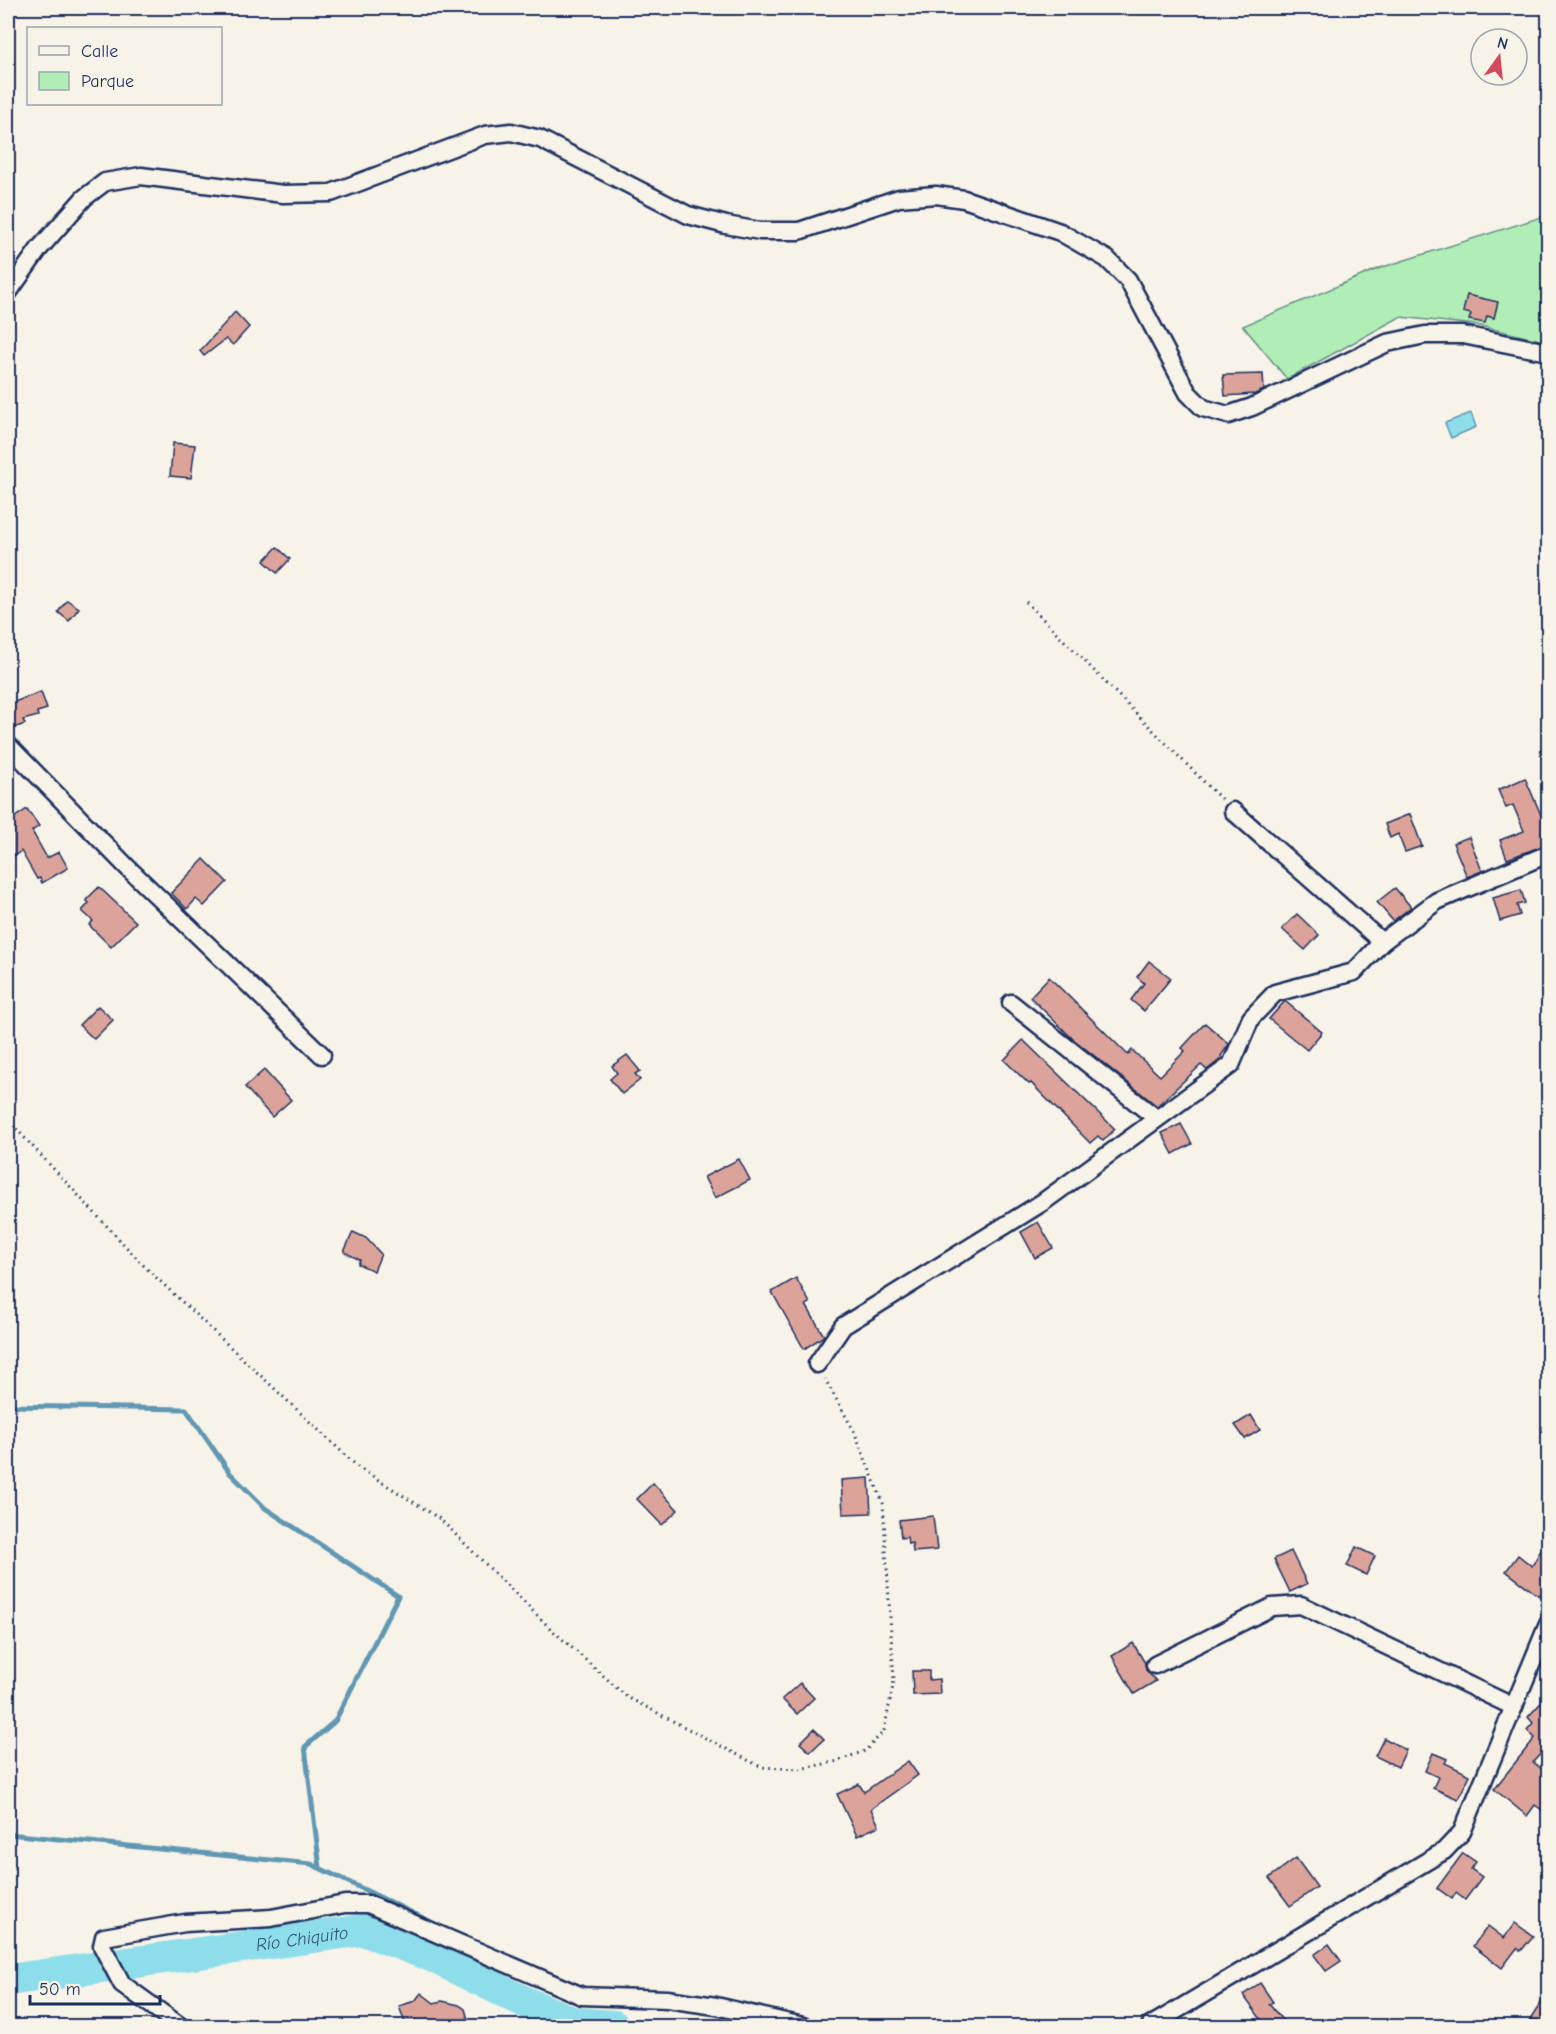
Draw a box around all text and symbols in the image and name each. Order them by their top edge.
legend [27,27,222,105]
north arrow [1469,27,1529,87]
text: N [1495,33,1510,54]
text: Calle [81,41,118,62]
text: Parque [81,71,134,92]
water label: Río Chiquito [255,1922,350,1956]
scale bar [30,1968,160,2006]
text: 50 m [39,1979,81,2000]

